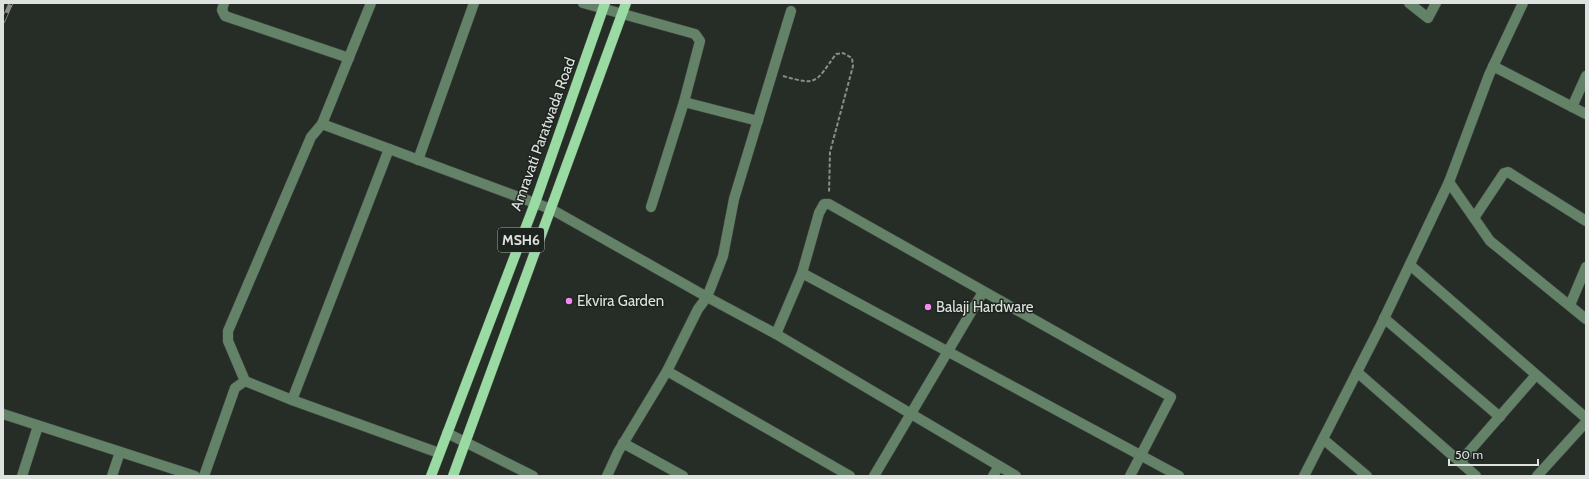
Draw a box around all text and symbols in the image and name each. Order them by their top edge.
street label: Amravati Paratwada Road [507,55,579,213]
road number: MSH6 [498,228,544,252]
place label: Ekvira Garden [577,292,664,310]
marker: Ekvira Garden [564,296,574,306]
place label: Balaji Hardware [936,298,1034,316]
marker: Balaji Hardware [923,302,933,312]
scale bar [1449,441,1538,467]
text: 50 m [1455,447,1483,462]

